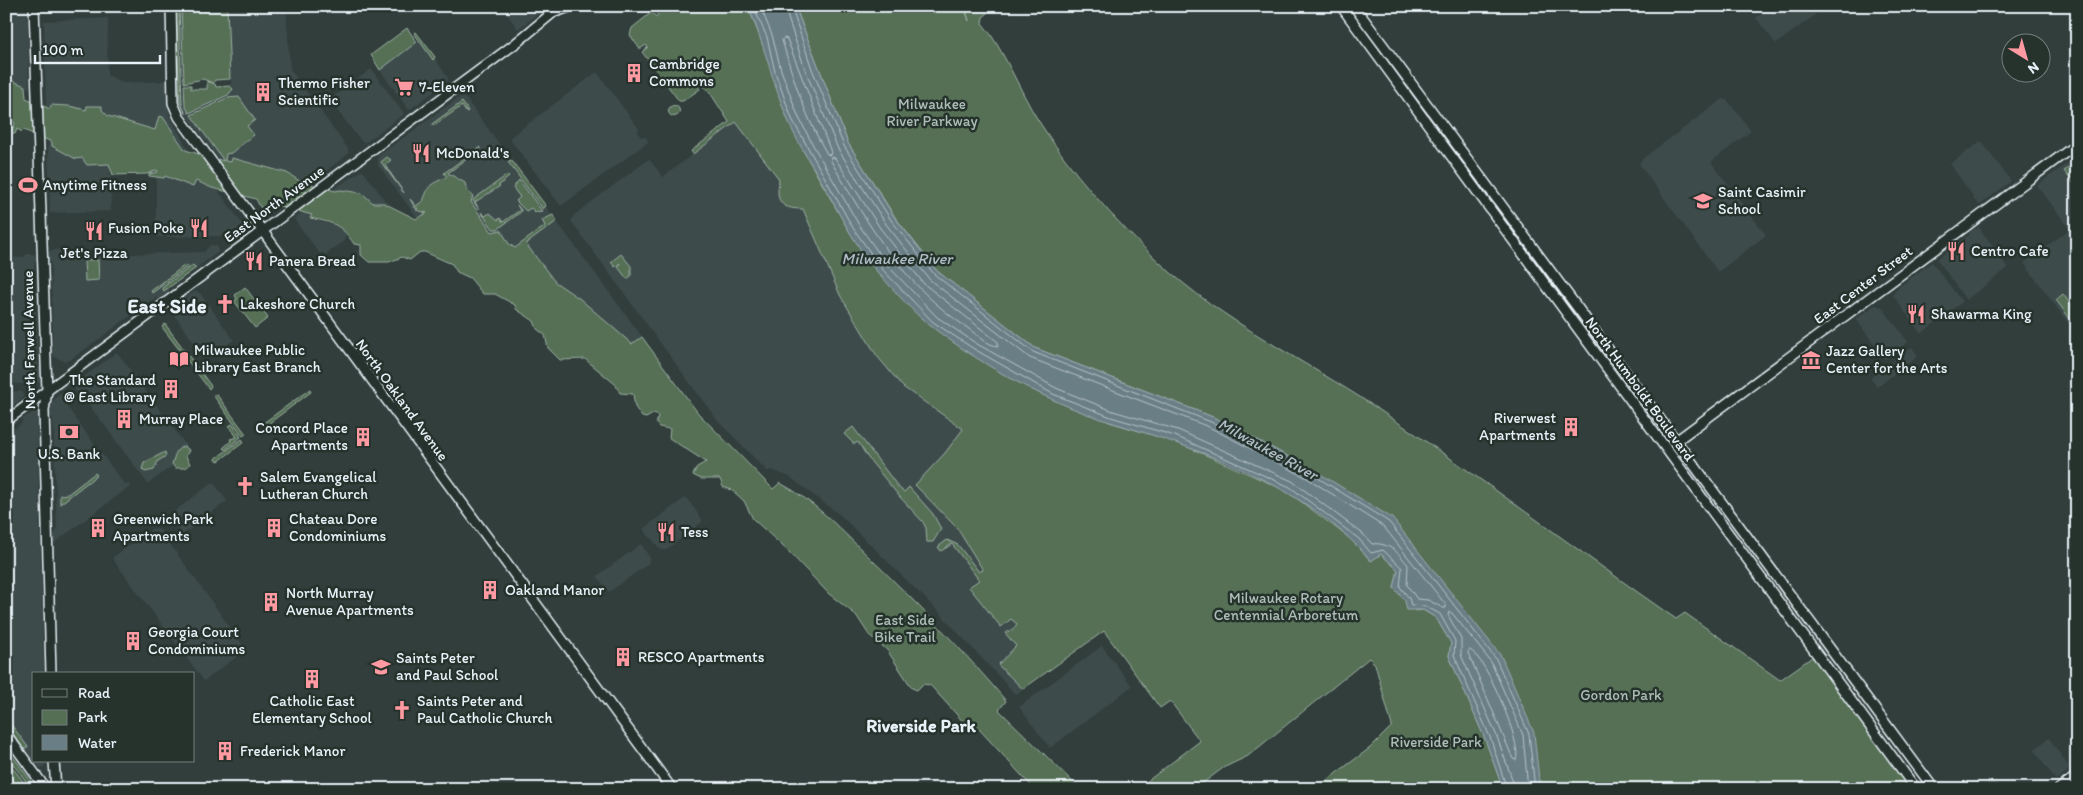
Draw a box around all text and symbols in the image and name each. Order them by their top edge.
scale bar [35,32,160,64]
north arrow [2000,32,2050,82]
text: 100 m [42,41,84,59]
place label: Cambridge Commons [649,55,720,90]
text: N [2025,58,2042,78]
building icon: Cambridge Commons [623,62,645,84]
place label: Thermo Fisher Scientific [278,74,370,109]
supermarket icon: 7-Eleven [393,76,415,98]
place label: 7-Eleven [419,78,475,96]
building icon: Thermo Fisher Scientific [252,81,274,103]
park label: Milwaukee River Parkway [886,95,978,130]
restaurant icon: McDonald's [410,142,432,164]
place label: McDonald's [436,144,510,162]
street label: East North Avenue [220,162,328,246]
sports icon: Anytime Fitness [17,174,39,196]
place label: Anytime Fitness [43,176,147,194]
place label: Saint Casimir School [1718,183,1806,218]
school or university icon: Saint Casimir School [1692,190,1714,212]
restaurant icon: Fusion Poke [188,217,210,239]
place label: Fusion Poke [108,219,184,237]
restaurant icon: Jet's Pizza [83,220,105,242]
restaurant icon: Centro Cafe [1945,240,1967,262]
street label: East Center Street [1810,242,1916,328]
place label: Centro Cafe [1971,242,2049,260]
place label: Jet's Pizza [60,244,128,262]
water label: Milwaukee River [842,249,954,268]
restaurant icon: Panera Bread [243,250,265,272]
place label: Panera Bread [269,252,356,270]
street label: North Farwell Avenue [19,270,39,410]
church icon: Lakeshore Church [214,293,236,315]
district label: East Side [127,294,207,318]
place label: Lakeshore Church [240,295,356,313]
restaurant icon: Shawarma King [1905,303,1927,325]
place label: Shawarma King [1931,305,2032,323]
street label: North Humboldt Boulevard [1581,313,1699,465]
street label: North Oakland Avenue [352,335,452,465]
place label: Milwaukee Public Library East Branch [194,341,321,376]
place label: Jazz Gallery Center for the Arts [1826,342,1948,377]
library icon: Milwaukee Public Library East Branch [168,348,190,370]
museum icon: Jazz Gallery Center for the Arts [1800,349,1822,371]
place label: The Standard @ East Library [64,371,156,406]
building icon: The Standard @ East Library [160,378,182,400]
building icon: Murray Place [113,408,135,430]
place label: Riverwest Apartments [1479,409,1556,444]
place label: Murray Place [139,410,223,428]
water label: Milwaukee River [1215,414,1323,485]
building icon: Riverwest Apartments [1560,416,1582,438]
place label: Concord Place Apartments [255,419,348,454]
bank icon: U.S. Bank [58,421,80,443]
building icon: Concord Place Apartments [352,426,374,448]
place label: U.S. Bank [38,445,101,463]
place label: Salem Evangelical Lutheran Church [260,468,377,503]
church icon: Salem Evangelical Lutheran Church [234,475,256,497]
place label: Greenwich Park Apartments [113,510,214,545]
place label: Chateau Dore Condominiums [289,510,386,545]
building icon: Greenwich Park Apartments [87,517,109,539]
building icon: Chateau Dore Condominiums [263,517,285,539]
restaurant icon: Tess [655,521,677,543]
place label: Tess [681,523,709,541]
building icon: Oakland Manor [479,579,501,601]
place label: Oakland Manor [505,581,604,599]
place label: North Murray Avenue Apartments [286,584,414,619]
park label: Milwaukee Rotary Centennial Arboretum [1214,589,1359,624]
building icon: North Murray Avenue Apartments [260,591,282,613]
park label: East Side Bike Trail [874,611,937,646]
place label: Georgia Court Condominiums [148,623,245,658]
building icon: Georgia Court Condominiums [122,630,144,652]
building icon: RESCO Apartments [612,646,634,668]
place label: RESCO Apartments [638,648,765,666]
place label: Saints Peter and Paul School [396,649,499,684]
school or university icon: Saints Peter and Paul School [370,656,392,678]
building icon: Catholic East Elementary School [301,668,323,690]
legend [32,672,195,762]
text: Road [78,684,111,702]
park label: Gordon Park [1580,686,1662,704]
place label: Catholic East Elementary School [252,692,373,727]
place label: Saints Peter and Paul Catholic Church [417,692,552,727]
church icon: Saints Peter and Paul Catholic Church [391,699,413,721]
text: Park [78,708,108,726]
district label: Riverside Park [866,715,976,737]
park label: Riverside Park [1390,733,1482,751]
text: Water [78,734,117,752]
building icon: Frederick Manor [214,740,236,762]
place label: Frederick Manor [240,742,345,760]

